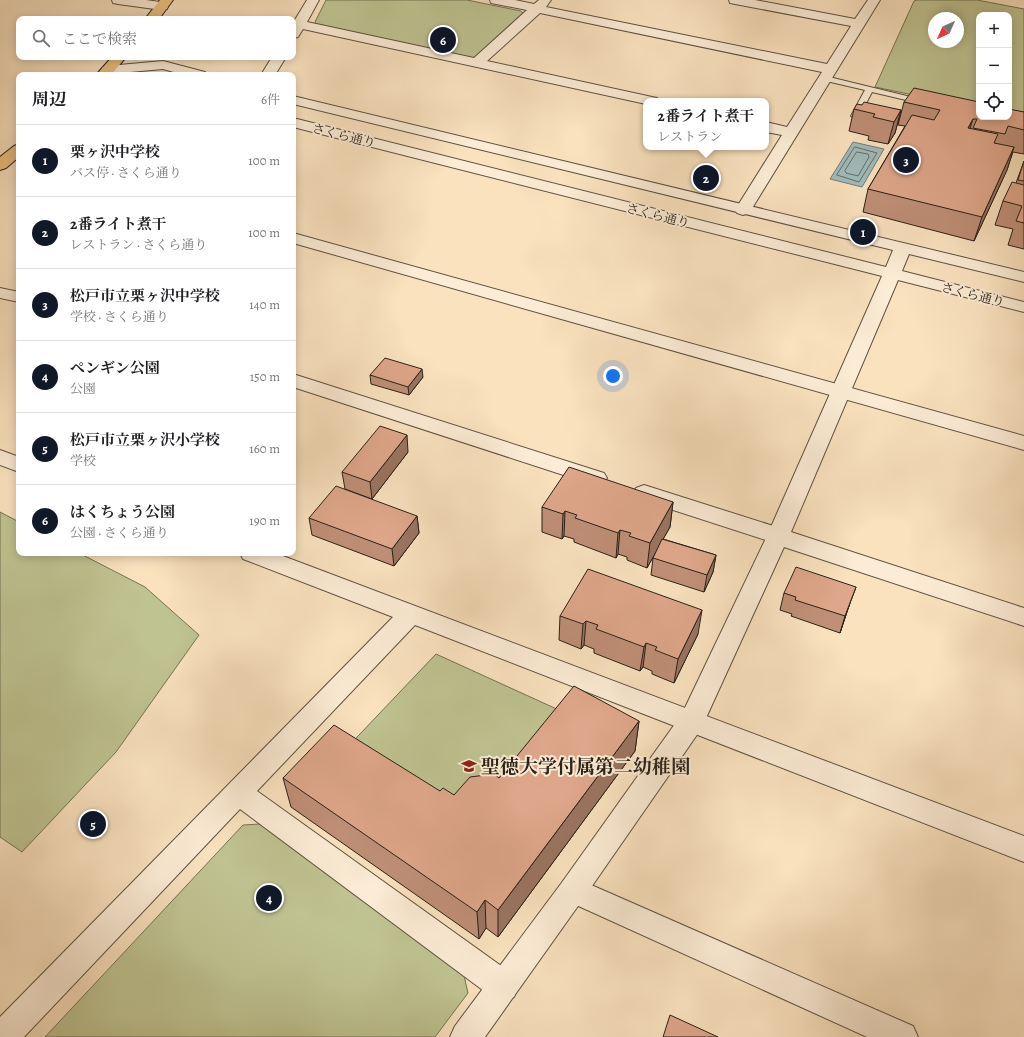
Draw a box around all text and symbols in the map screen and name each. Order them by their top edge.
north arrow [928,12,964,48]
map controls [976,12,1012,120]
button: + [976,12,1012,48]
search box [16,16,296,60]
pin: 6 [430,25,456,55]
icon: search [30,27,52,49]
text: ここで検索 [62,29,137,49]
button: − [976,48,1012,84]
button: locate [976,84,1012,120]
text: 周辺 [32,88,66,111]
text: 6件 [261,91,280,108]
popup [643,98,769,150]
text: 2番ライト煮干 [658,106,754,126]
street label: さくら通り [310,119,377,152]
text: レストラン [658,128,722,145]
text: 栗ヶ沢中学校 [70,142,160,162]
pin: 3 [893,145,919,175]
text: 1 [43,152,47,169]
text: 100 m [248,152,280,169]
pin: 2 [693,163,719,193]
text: バス停 · さくら通り [70,164,182,181]
street label: さくら通り [624,199,691,232]
text: 2番ライト煮干 [70,214,167,234]
pin: 1 [850,217,876,247]
text: 2 [42,224,48,241]
text: 100 m [248,224,280,241]
text: レストラン · さくら通り [70,236,207,253]
street label: さくら通り [939,278,1006,311]
text: 松戸市立栗ヶ沢中学校 [70,286,220,306]
text: 3 [42,296,48,313]
text: 140 m [249,296,280,313]
text: 学校 · さくら通り [70,308,169,325]
text: ペンギン公園 [70,358,160,378]
your location [603,366,623,386]
text: 4 [42,368,48,385]
text: 150 m [250,368,280,385]
text: 公園 [70,380,96,397]
text: 松戸市立栗ヶ沢小学校 [70,430,220,450]
text: 5 [42,440,48,457]
text: 160 m [249,440,280,457]
text: 学校 [70,452,96,469]
text: はくちょう公園 [70,502,175,522]
text: 6 [42,512,48,529]
text: 190 m [249,512,280,529]
text: 公園 · さくら通り [70,524,169,541]
place label: 聖徳大学付属第二幼稚園 [481,754,690,780]
school or university icon: 聖徳大学付属第二幼稚園 [460,757,478,775]
pin: 5 [80,809,106,839]
pin: 4 [256,883,282,913]

